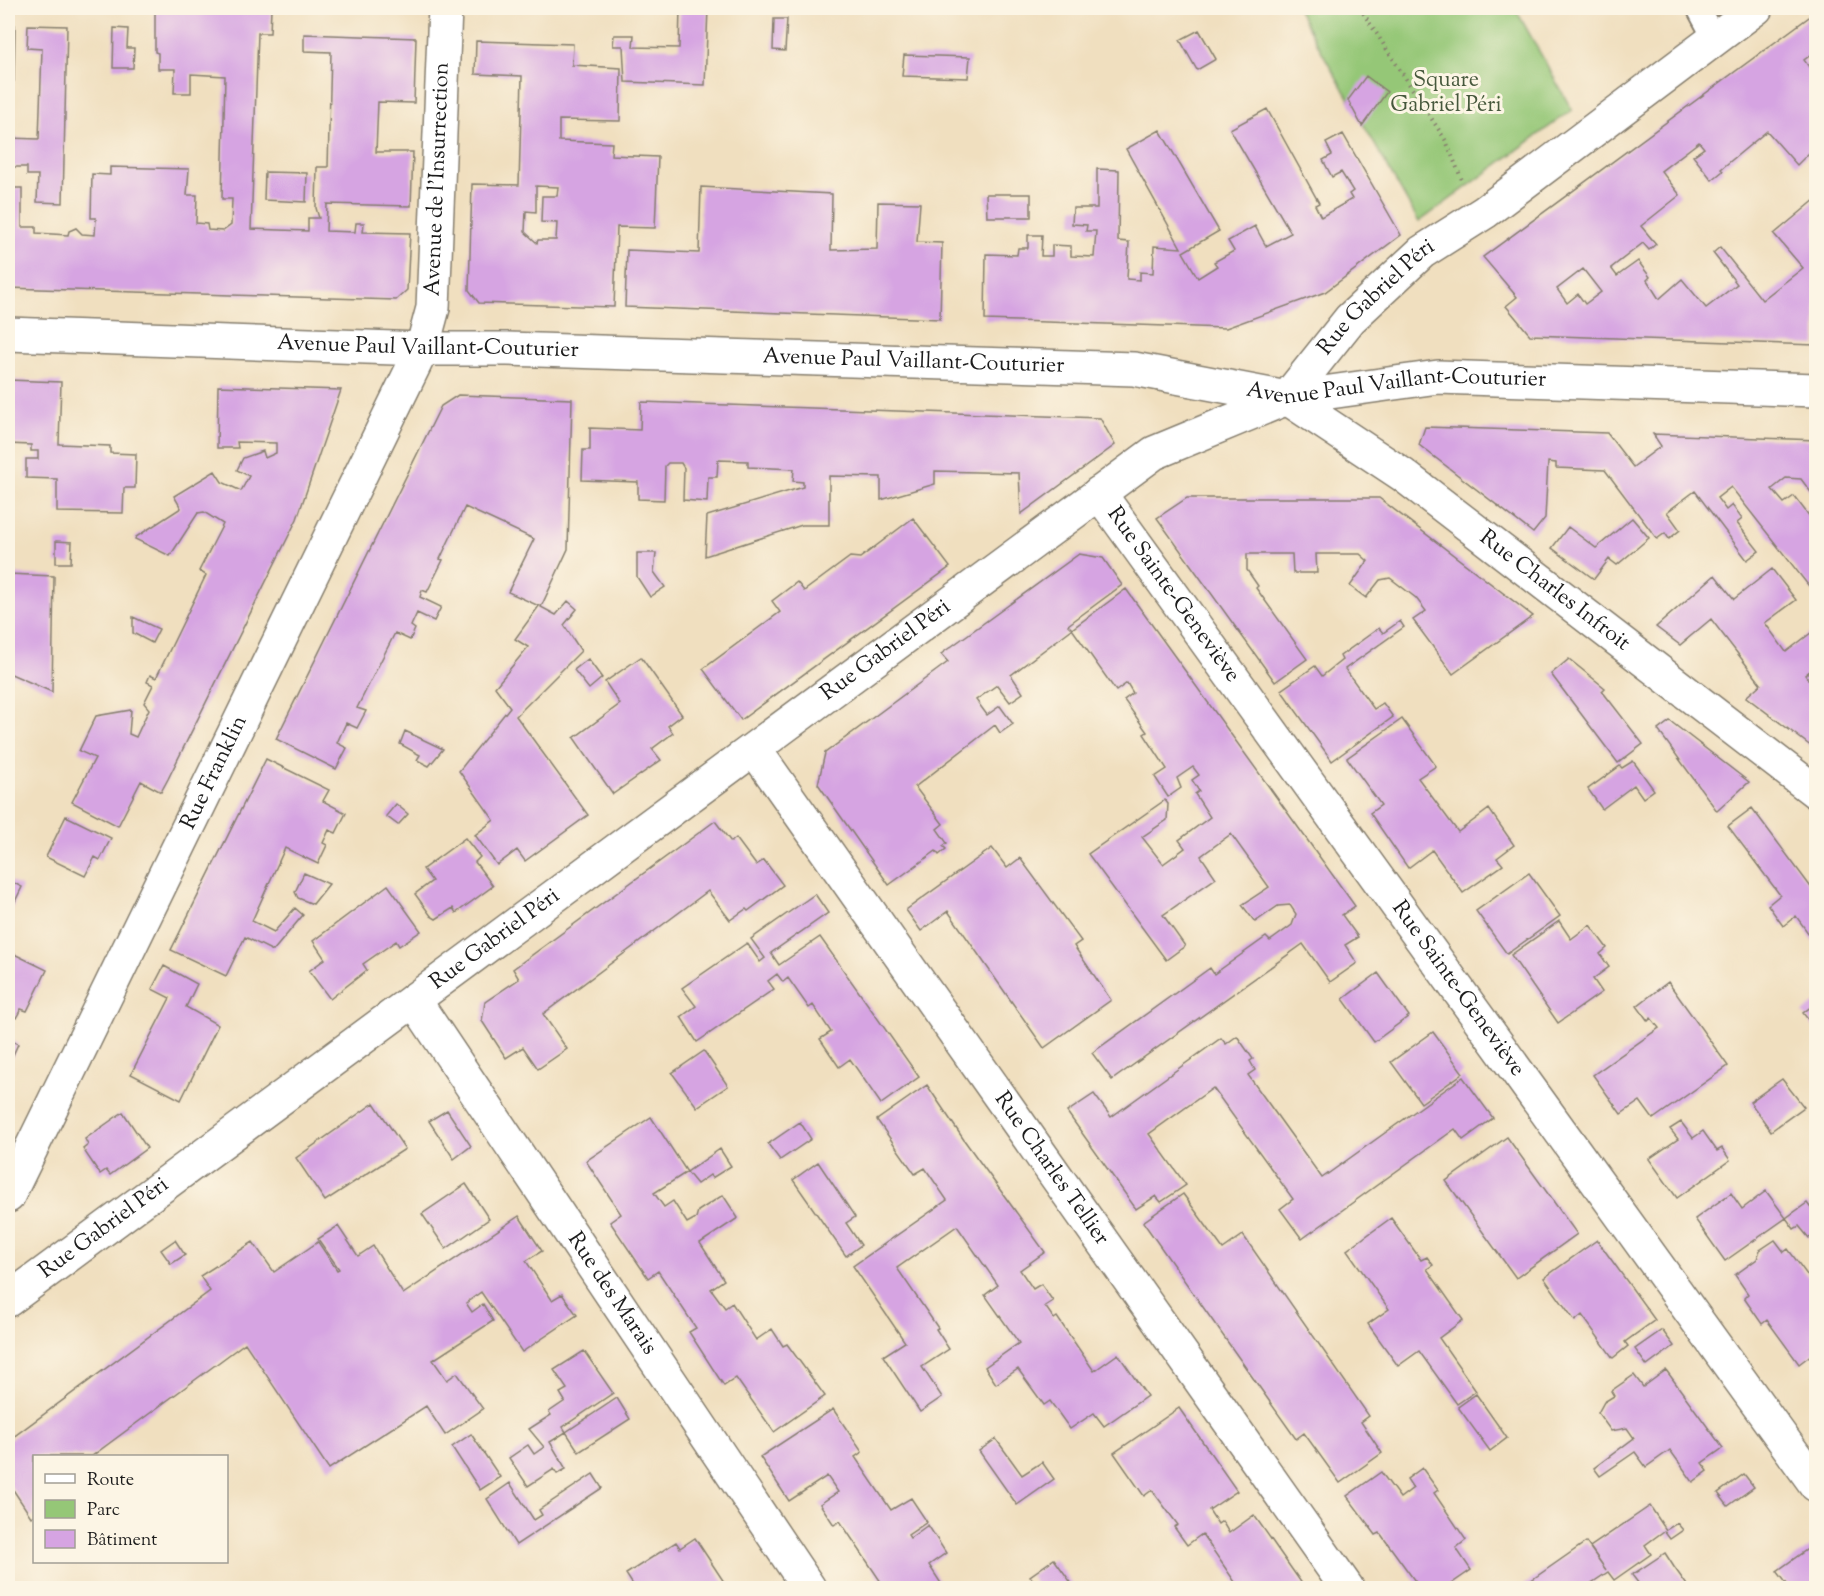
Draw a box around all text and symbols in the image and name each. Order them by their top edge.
street label: Avenue de l'Insurrection [417,62,459,297]
park label: Square Gabriel Péri [1390,65,1502,122]
street label: Rue Gabriel Péri [1311,232,1441,363]
street label: Avenue Paul Vaillant-Couturier [276,328,579,367]
street label: Avenue Paul Vaillant-Couturier [762,341,1065,383]
street label: Avenue Paul Vaillant-Couturier [1243,361,1547,414]
street label: Rue Sainte-Geneviève [1098,501,1247,690]
street label: Rue Charles Infroit [1472,523,1637,660]
street label: Rue Gabriel Péri [815,592,958,710]
street label: Rue Franklin [173,710,256,835]
street label: Rue Gabriel Péri [424,881,567,999]
street label: Rue Sainte-Geneviève [1383,894,1532,1084]
street label: Rue Charles Tellier [986,1086,1116,1252]
street label: Rue Gabriel Péri [33,1170,176,1287]
street label: Rue des Marais [559,1226,664,1362]
legend [33,1455,228,1563]
text: Route [87,1468,134,1494]
text: Parc [87,1498,120,1524]
text: Bâtiment [87,1528,157,1554]

